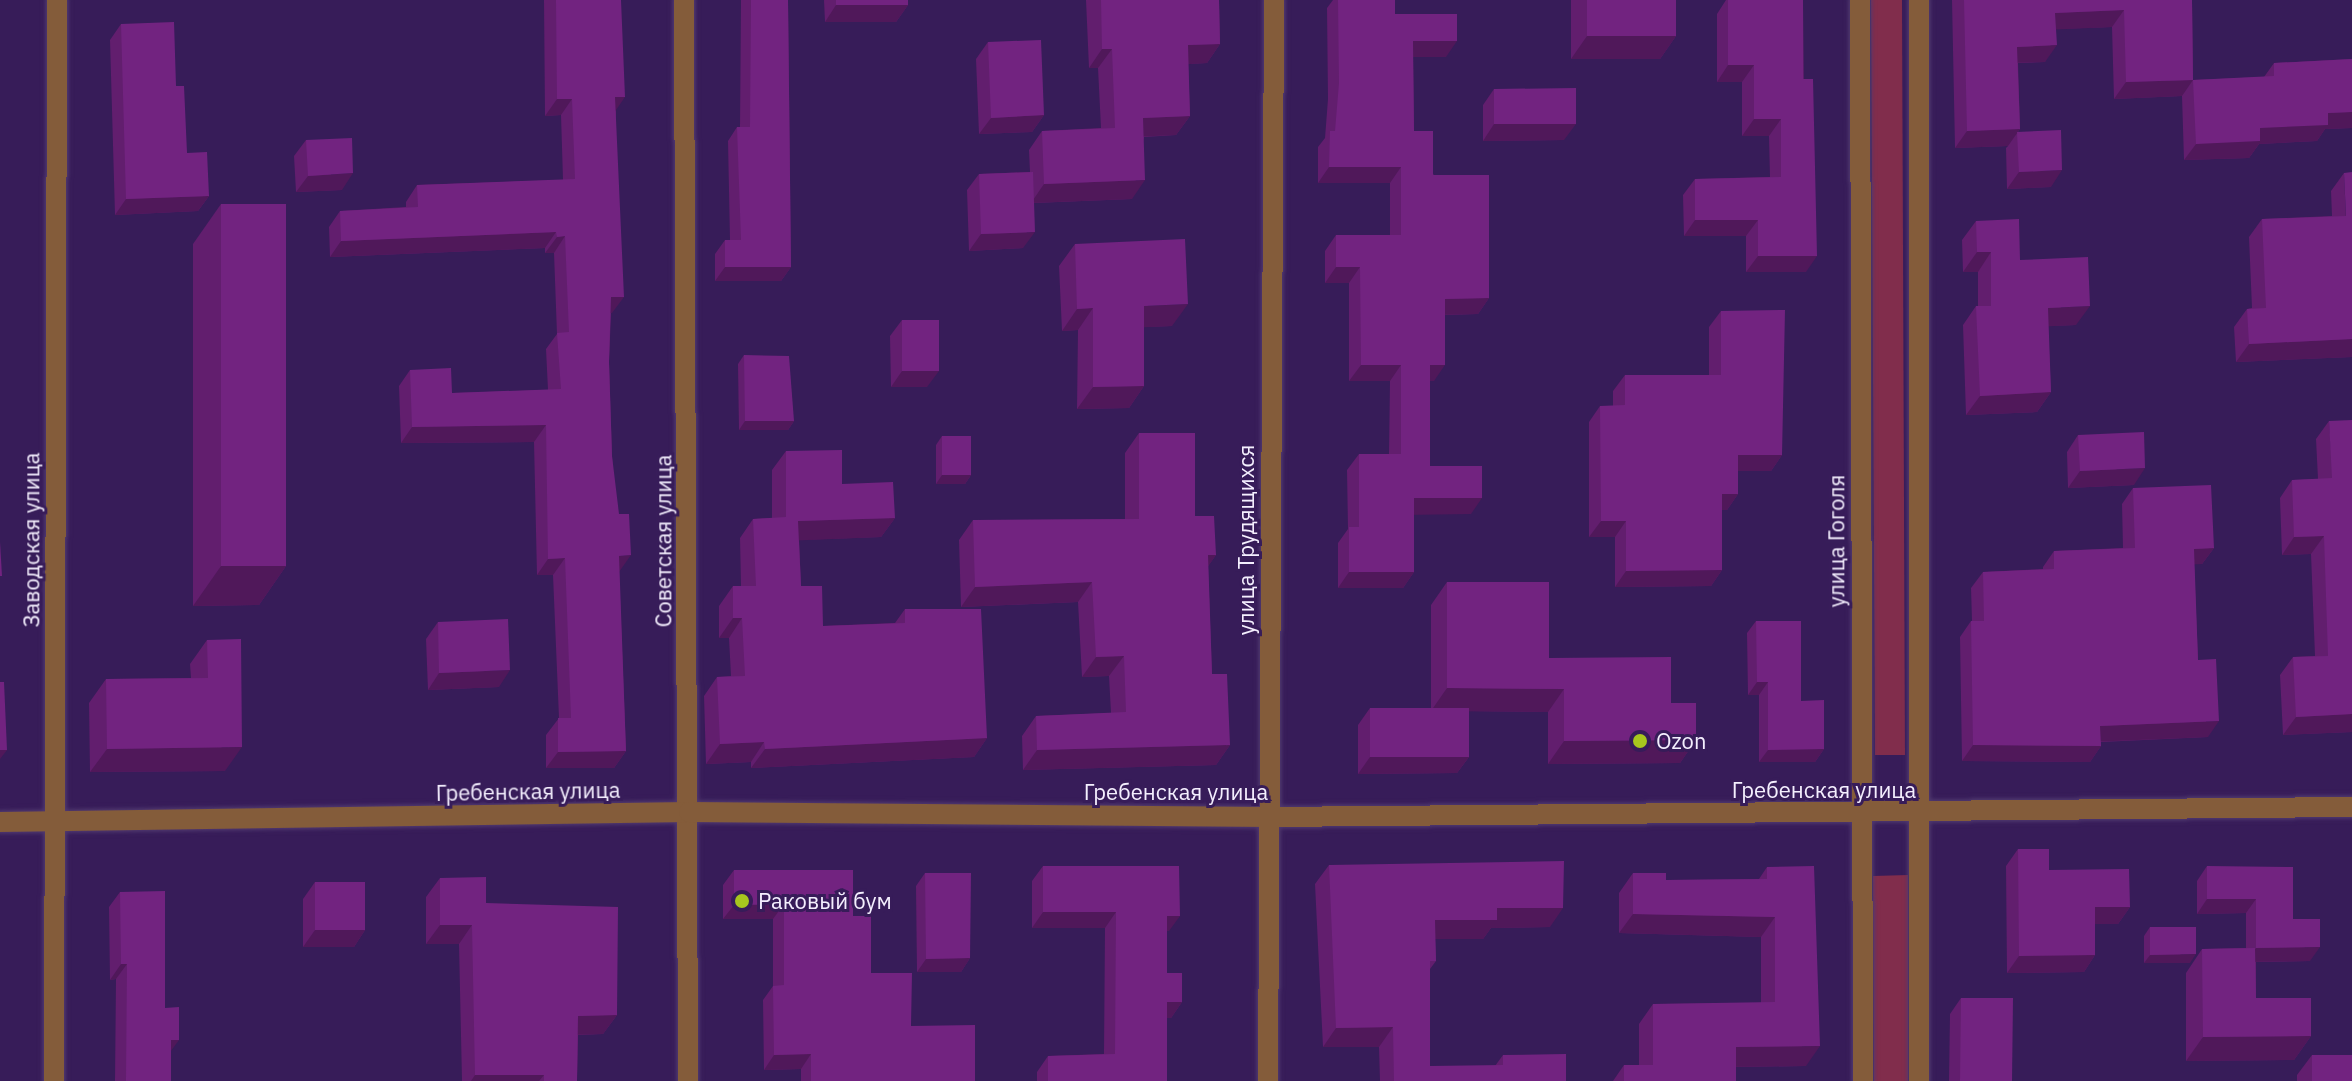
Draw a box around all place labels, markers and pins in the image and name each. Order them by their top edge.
place label: Ozon [1656,728,1706,754]
marker: Ozon [1631,732,1649,750]
place label: Раковый бум [758,888,892,914]
marker: Раковый бум [733,892,751,910]

